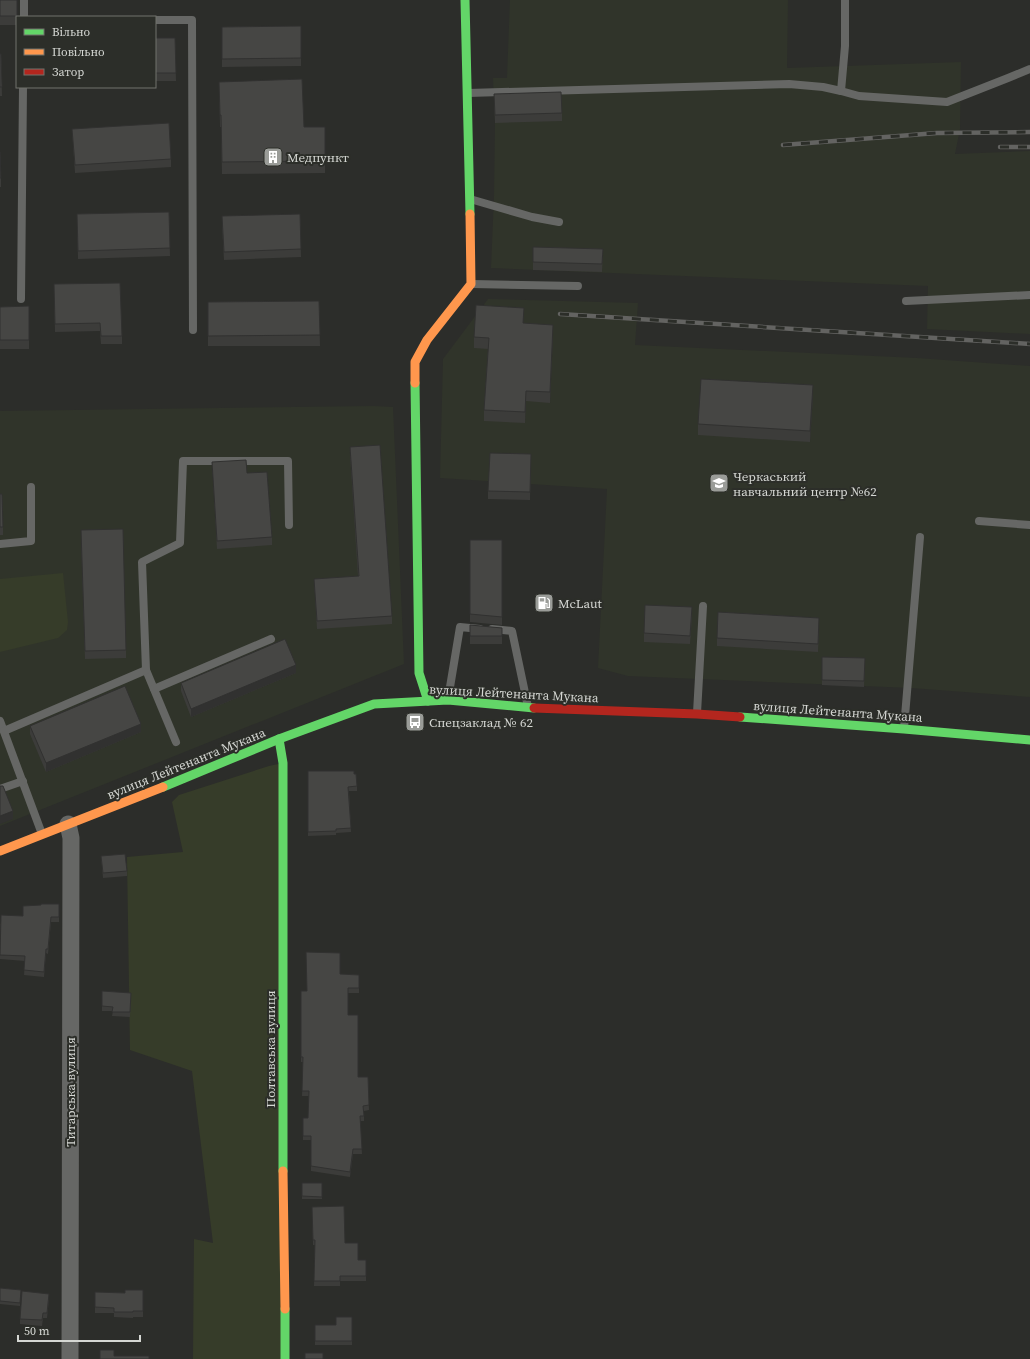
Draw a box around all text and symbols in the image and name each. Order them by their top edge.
legend [16,16,156,88]
text: Вільно [52,24,91,40]
text: Повільно [52,44,105,60]
text: Затор [52,64,84,80]
building icon: Медпункт [262,146,284,168]
place label: Медпункт [287,149,349,166]
place label: Черкаський навчальний центр №62 [733,468,877,500]
school or university icon: Черкаський навчальний центр №62 [708,472,730,494]
fuel station icon: McLaut [533,592,555,614]
place label: McLaut [558,595,603,612]
street label: вулиця Лейтенанта Мукана [429,681,599,706]
street label: вулиця Лейтенанта Мукана [753,697,924,726]
bus stop icon: Спецзаклад № 62 [404,711,426,733]
place label: Спецзаклад № 62 [429,714,533,731]
street label: вулиця Лейтенанта Мукана [104,724,268,803]
street label: Полтавська вулиця [262,990,279,1108]
street label: Титарська вулиця [62,1037,79,1147]
scale bar [18,1317,140,1343]
text: 50 m [24,1323,50,1339]

